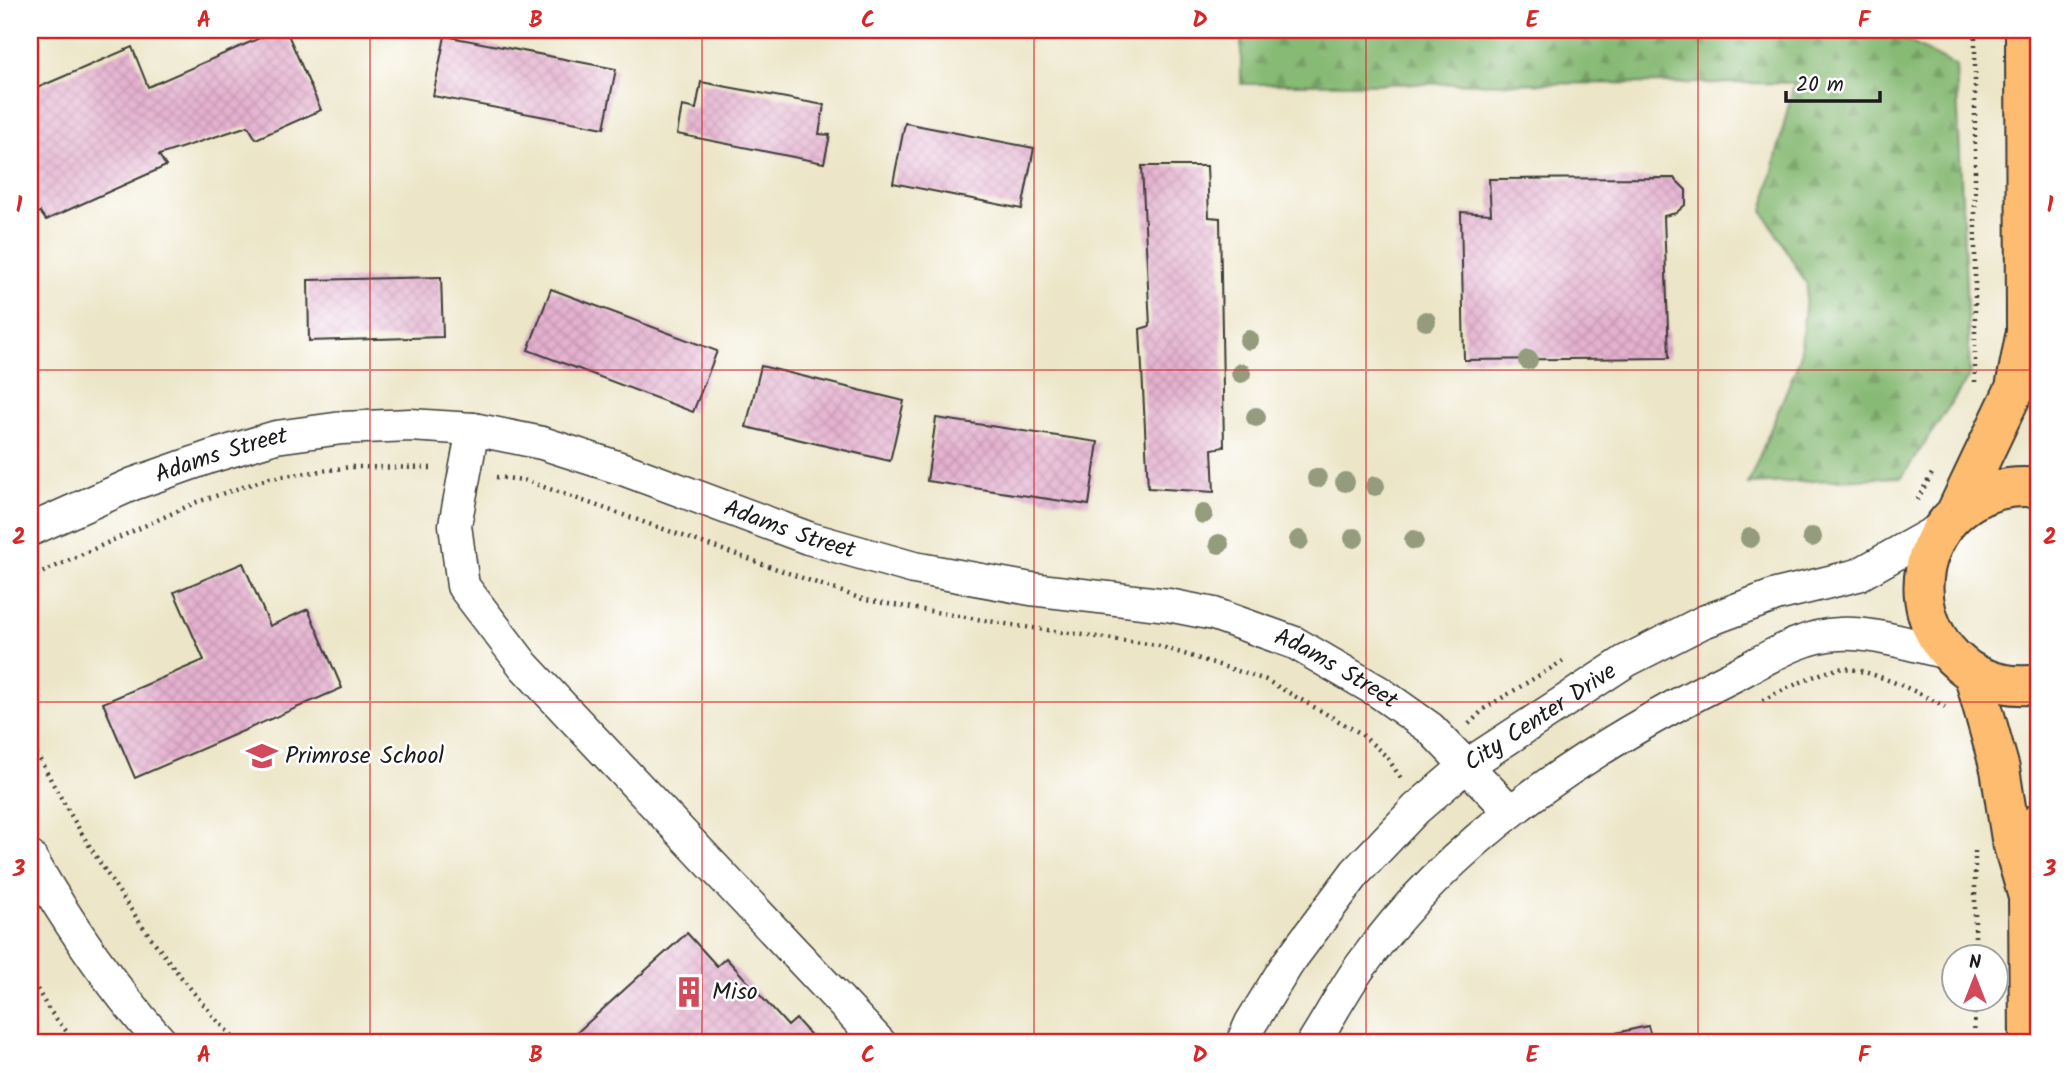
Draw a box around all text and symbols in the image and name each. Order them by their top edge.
text: A [197,3,211,39]
text: B [529,3,543,39]
text: C [861,3,875,39]
text: D [1192,3,1208,39]
text: E [1526,3,1540,39]
text: F [1858,3,1872,39]
scale bar [1786,60,1880,104]
text: 20 m [1796,69,1844,102]
text: 1 [16,188,23,224]
text: 1 [2047,188,2054,224]
street label: Adams Street [150,416,291,494]
street label: Adams Street [718,489,861,570]
text: 2 [12,520,26,556]
text: 2 [2043,520,2057,556]
street label: Adams Street [1269,618,1407,720]
street label: City Center Drive [1456,652,1625,782]
place label: Primrose School [285,737,444,776]
school or university icon: Primrose School [245,739,279,773]
text: 3 [12,852,26,888]
text: 3 [2043,852,2057,888]
north arrow [1940,944,2010,1014]
text: N [1969,948,1981,978]
place label: Miso [712,973,758,1012]
building icon: Miso [672,975,706,1009]
text: A [197,1038,211,1073]
text: B [529,1038,543,1073]
text: C [861,1038,875,1073]
text: D [1192,1038,1208,1073]
text: E [1526,1038,1540,1073]
text: F [1858,1038,1872,1073]

